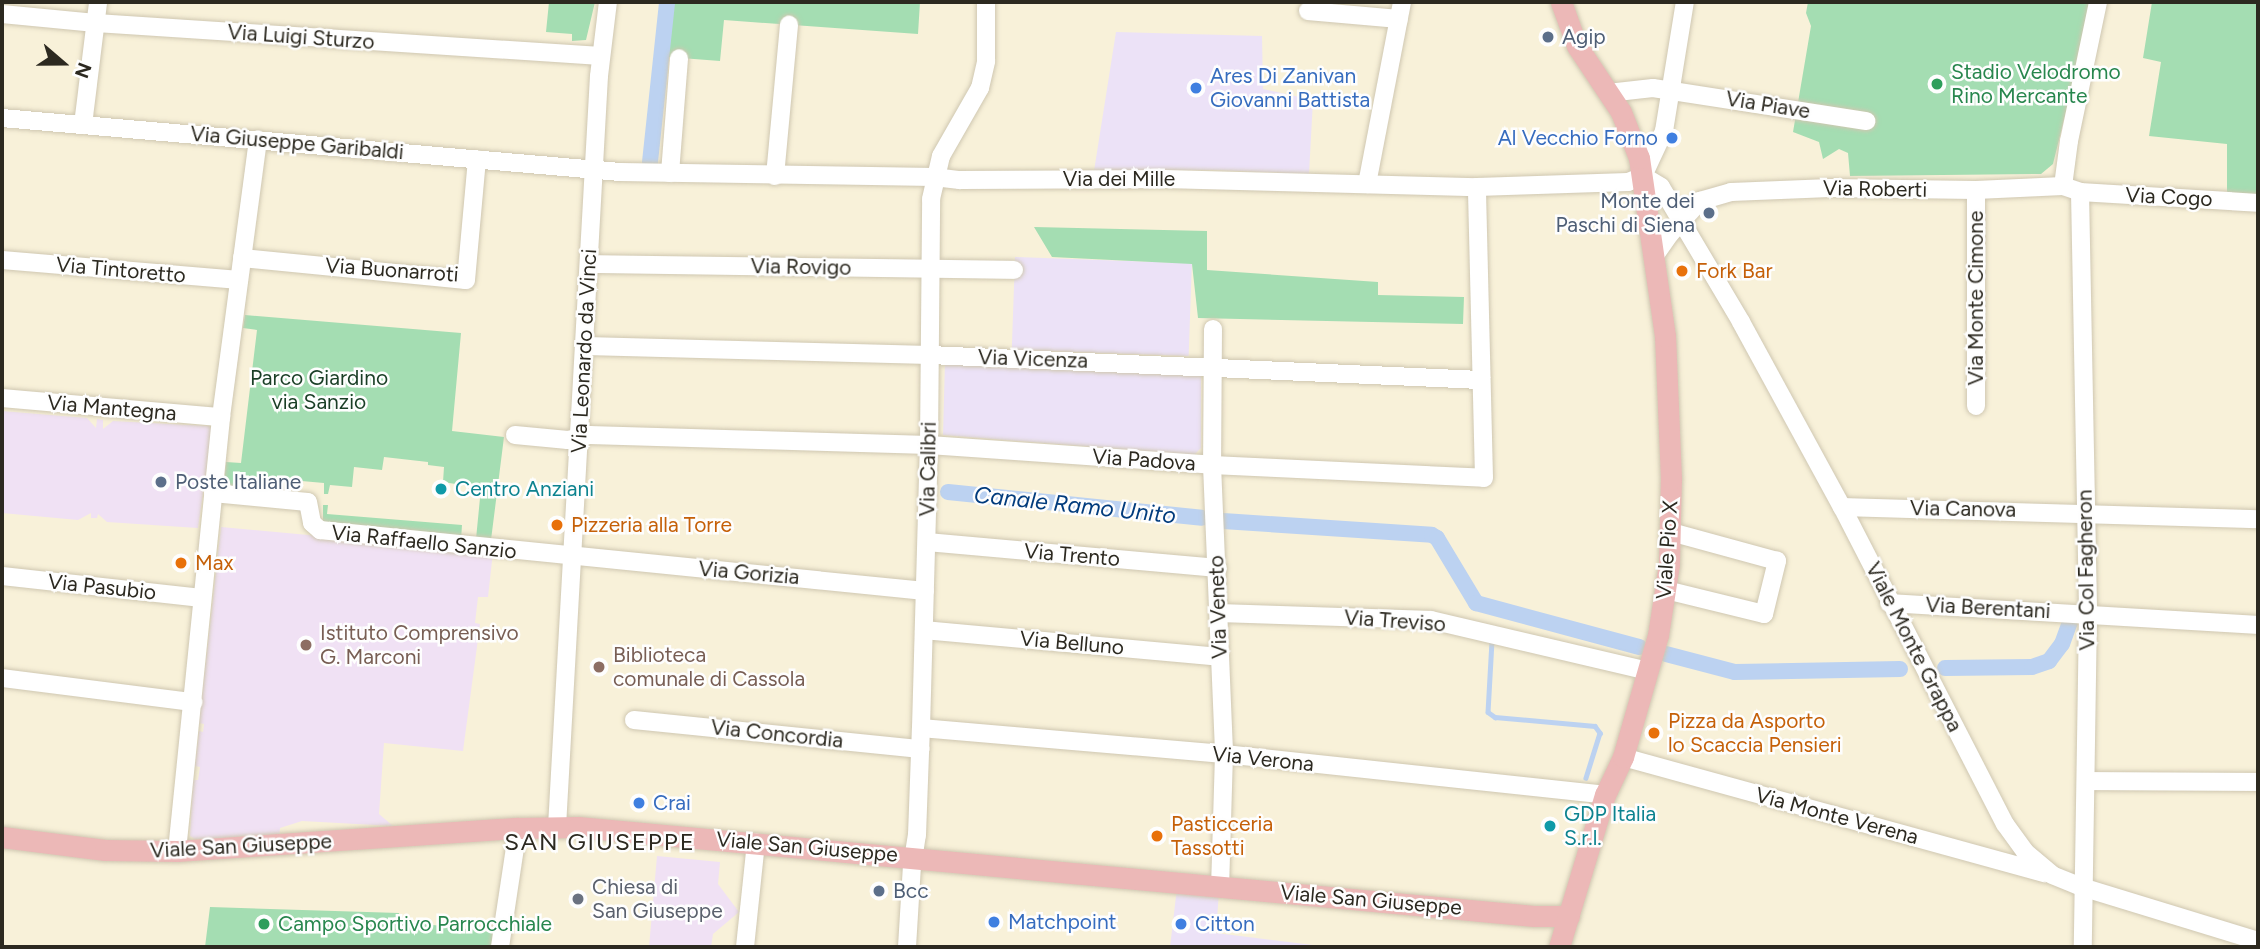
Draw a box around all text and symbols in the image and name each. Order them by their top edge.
street label: Via Luigi Sturzo [227,19,375,55]
place label: Agip [1562,24,1606,50]
north arrow [28,28,98,98]
marker: Agip [1540,29,1556,45]
place label: Stadio Velodromo Rino Mercante [1951,59,2121,109]
text: N [70,60,97,81]
place label: Ares Di Zanivan Giovanni Battista [1210,63,1370,113]
marker: Stadio Velodromo Rino Mercante [1929,76,1945,92]
marker: Ares Di Zanivan Giovanni Battista [1188,80,1204,96]
street label: Via Piave [1724,86,1812,124]
street label: Via Giuseppe Garibaldi [189,121,405,165]
place label: Al Vecchio Forno [1498,125,1658,151]
marker: Al Vecchio Forno [1664,130,1680,146]
street label: Via dei Mille [1063,166,1175,192]
street label: Via Roberti [1823,175,1927,203]
street label: Via Cogo [2125,182,2213,212]
place label: Monte dei Paschi di Siena [1555,188,1695,238]
marker: Monte dei Paschi di Siena [1701,205,1717,221]
street label: Via Monte Cimone [1963,211,1989,385]
street label: Via Leonardo da Vinci [566,248,602,454]
street label: Via Tintoretto [55,252,187,288]
street label: Via Buonarroti [324,253,460,287]
street label: Via Rovigo [750,254,852,280]
place label: Fork Bar [1696,258,1773,284]
marker: Fork Bar [1674,263,1690,279]
street label: Via Vicenza [977,344,1089,374]
park label: Parco Giardino via Sanzio [250,365,388,415]
street label: Via Mantegna [46,390,178,426]
street label: Via Calibri [915,421,941,517]
street label: Via Padova [1091,444,1197,476]
place label: Poste Italiane [175,469,301,495]
marker: Poste Italiane [153,474,169,490]
place label: Centro Anziani [455,476,594,502]
marker: Centro Anziani [433,481,449,497]
water label: Canale Ramo Unito [973,481,1177,529]
street label: Via Col Fagheron [2072,489,2100,651]
street label: Via Canova [1910,495,2016,523]
street label: Viale Pio X [1651,500,1683,600]
place label: Pizzeria alla Torre [571,512,732,538]
marker: Pizzeria alla Torre [549,517,565,533]
street label: Via Raffaello Sanzio [330,520,518,564]
street label: Via Trento [1023,538,1121,572]
place label: Max [195,550,233,576]
marker: Max [173,555,189,571]
street label: Via Veneto [1204,555,1232,659]
street label: Via Gorizia [697,556,801,590]
street label: Viale Monte Grappa [1860,558,1968,736]
street label: Via Pasubio [47,569,157,605]
street label: Via Berentani [1925,592,2051,624]
street label: Via Treviso [1343,605,1447,637]
place label: Istituto Comprensivo G. Marconi [320,620,519,670]
street label: Via Belluno [1019,626,1125,660]
marker: Istituto Comprensivo G. Marconi [298,637,314,653]
place label: Biblioteca comunale di Cassola [613,642,805,692]
marker: Biblioteca comunale di Cassola [591,659,607,675]
place label: Pizza da Asporto lo Scaccia Pensieri [1668,708,1842,758]
street label: Via Concordia [710,715,844,753]
marker: Pizza da Asporto lo Scaccia Pensieri [1646,725,1662,741]
street label: Via Verona [1211,741,1315,777]
street label: Via Monte Verena [1753,782,1921,850]
place label: Crai [653,790,691,816]
marker: Crai [631,795,647,811]
place label: GDP Italia S.r.l. [1564,801,1656,851]
place label: Pasticceria Tassotti [1171,811,1273,861]
marker: GDP Italia S.r.l. [1542,818,1558,834]
street label: Viale San Giuseppe [715,827,899,867]
district label: SAN GIUSEPPE [506,828,694,856]
marker: Pasticceria Tassotti [1149,828,1165,844]
street label: Viale San Giuseppe [149,829,333,863]
place label: Chiesa di San Giuseppe [592,874,723,924]
place label: Bcc [893,878,929,904]
street label: Viale San Giuseppe [1279,880,1463,920]
marker: Bcc [871,883,887,899]
marker: Chiesa di San Giuseppe [570,891,586,907]
place label: Matchpoint [1008,909,1117,935]
place label: Campo Sportivo Parrocchiale [278,911,552,937]
place label: Citton [1195,911,1255,937]
marker: Matchpoint [986,914,1002,930]
marker: Campo Sportivo Parrocchiale [256,916,272,932]
marker: Citton [1173,916,1189,932]

